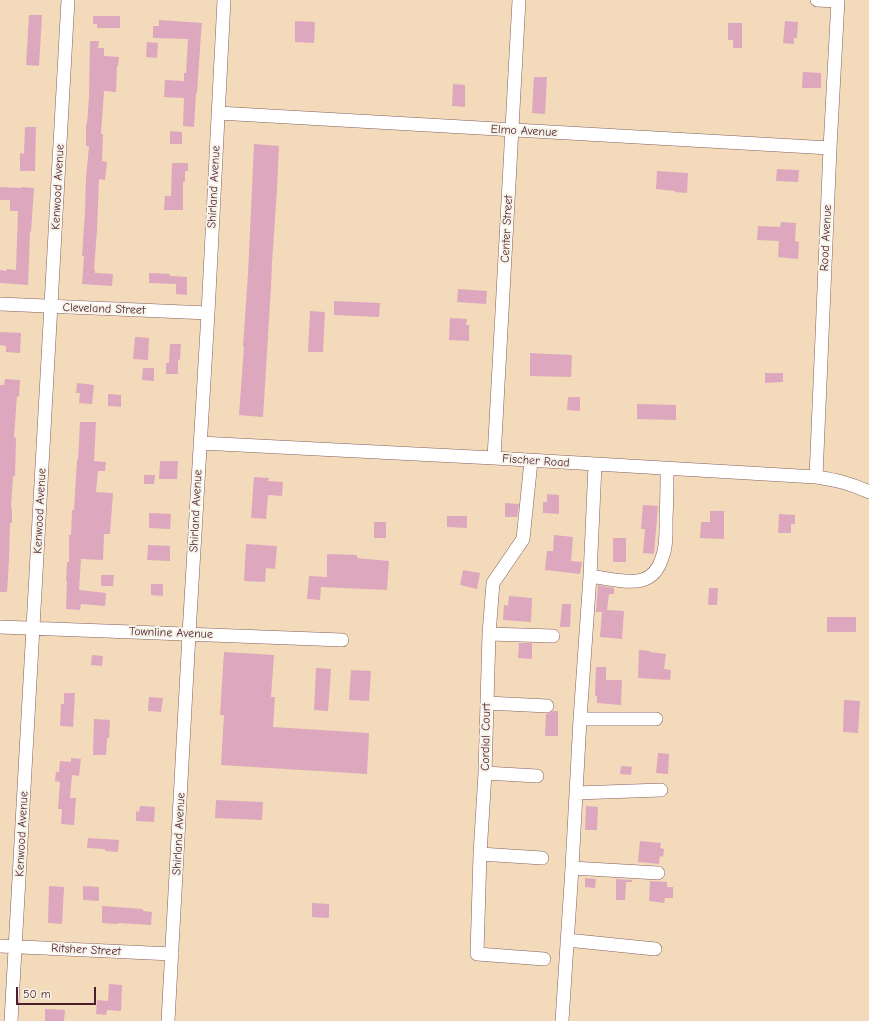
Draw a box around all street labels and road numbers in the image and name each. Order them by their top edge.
street label: Elmo Avenue [490,122,558,140]
street label: Kenwood Avenue [49,144,67,230]
street label: Shirland Avenue [205,145,223,229]
street label: Center Street [498,195,516,263]
street label: Rood Avenue [817,204,835,272]
street label: Cleveland Street [62,300,146,318]
street label: Fischer Road [502,451,570,471]
street label: Kenwood Avenue [31,468,49,554]
street label: Shirland Avenue [187,469,205,553]
street label: Townline Avenue [129,624,213,642]
street label: Cordial Court [478,703,494,771]
street label: Kenwood Avenue [13,791,31,877]
street label: Shirland Avenue [170,792,188,876]
street label: Ritsher Street [51,941,121,959]

